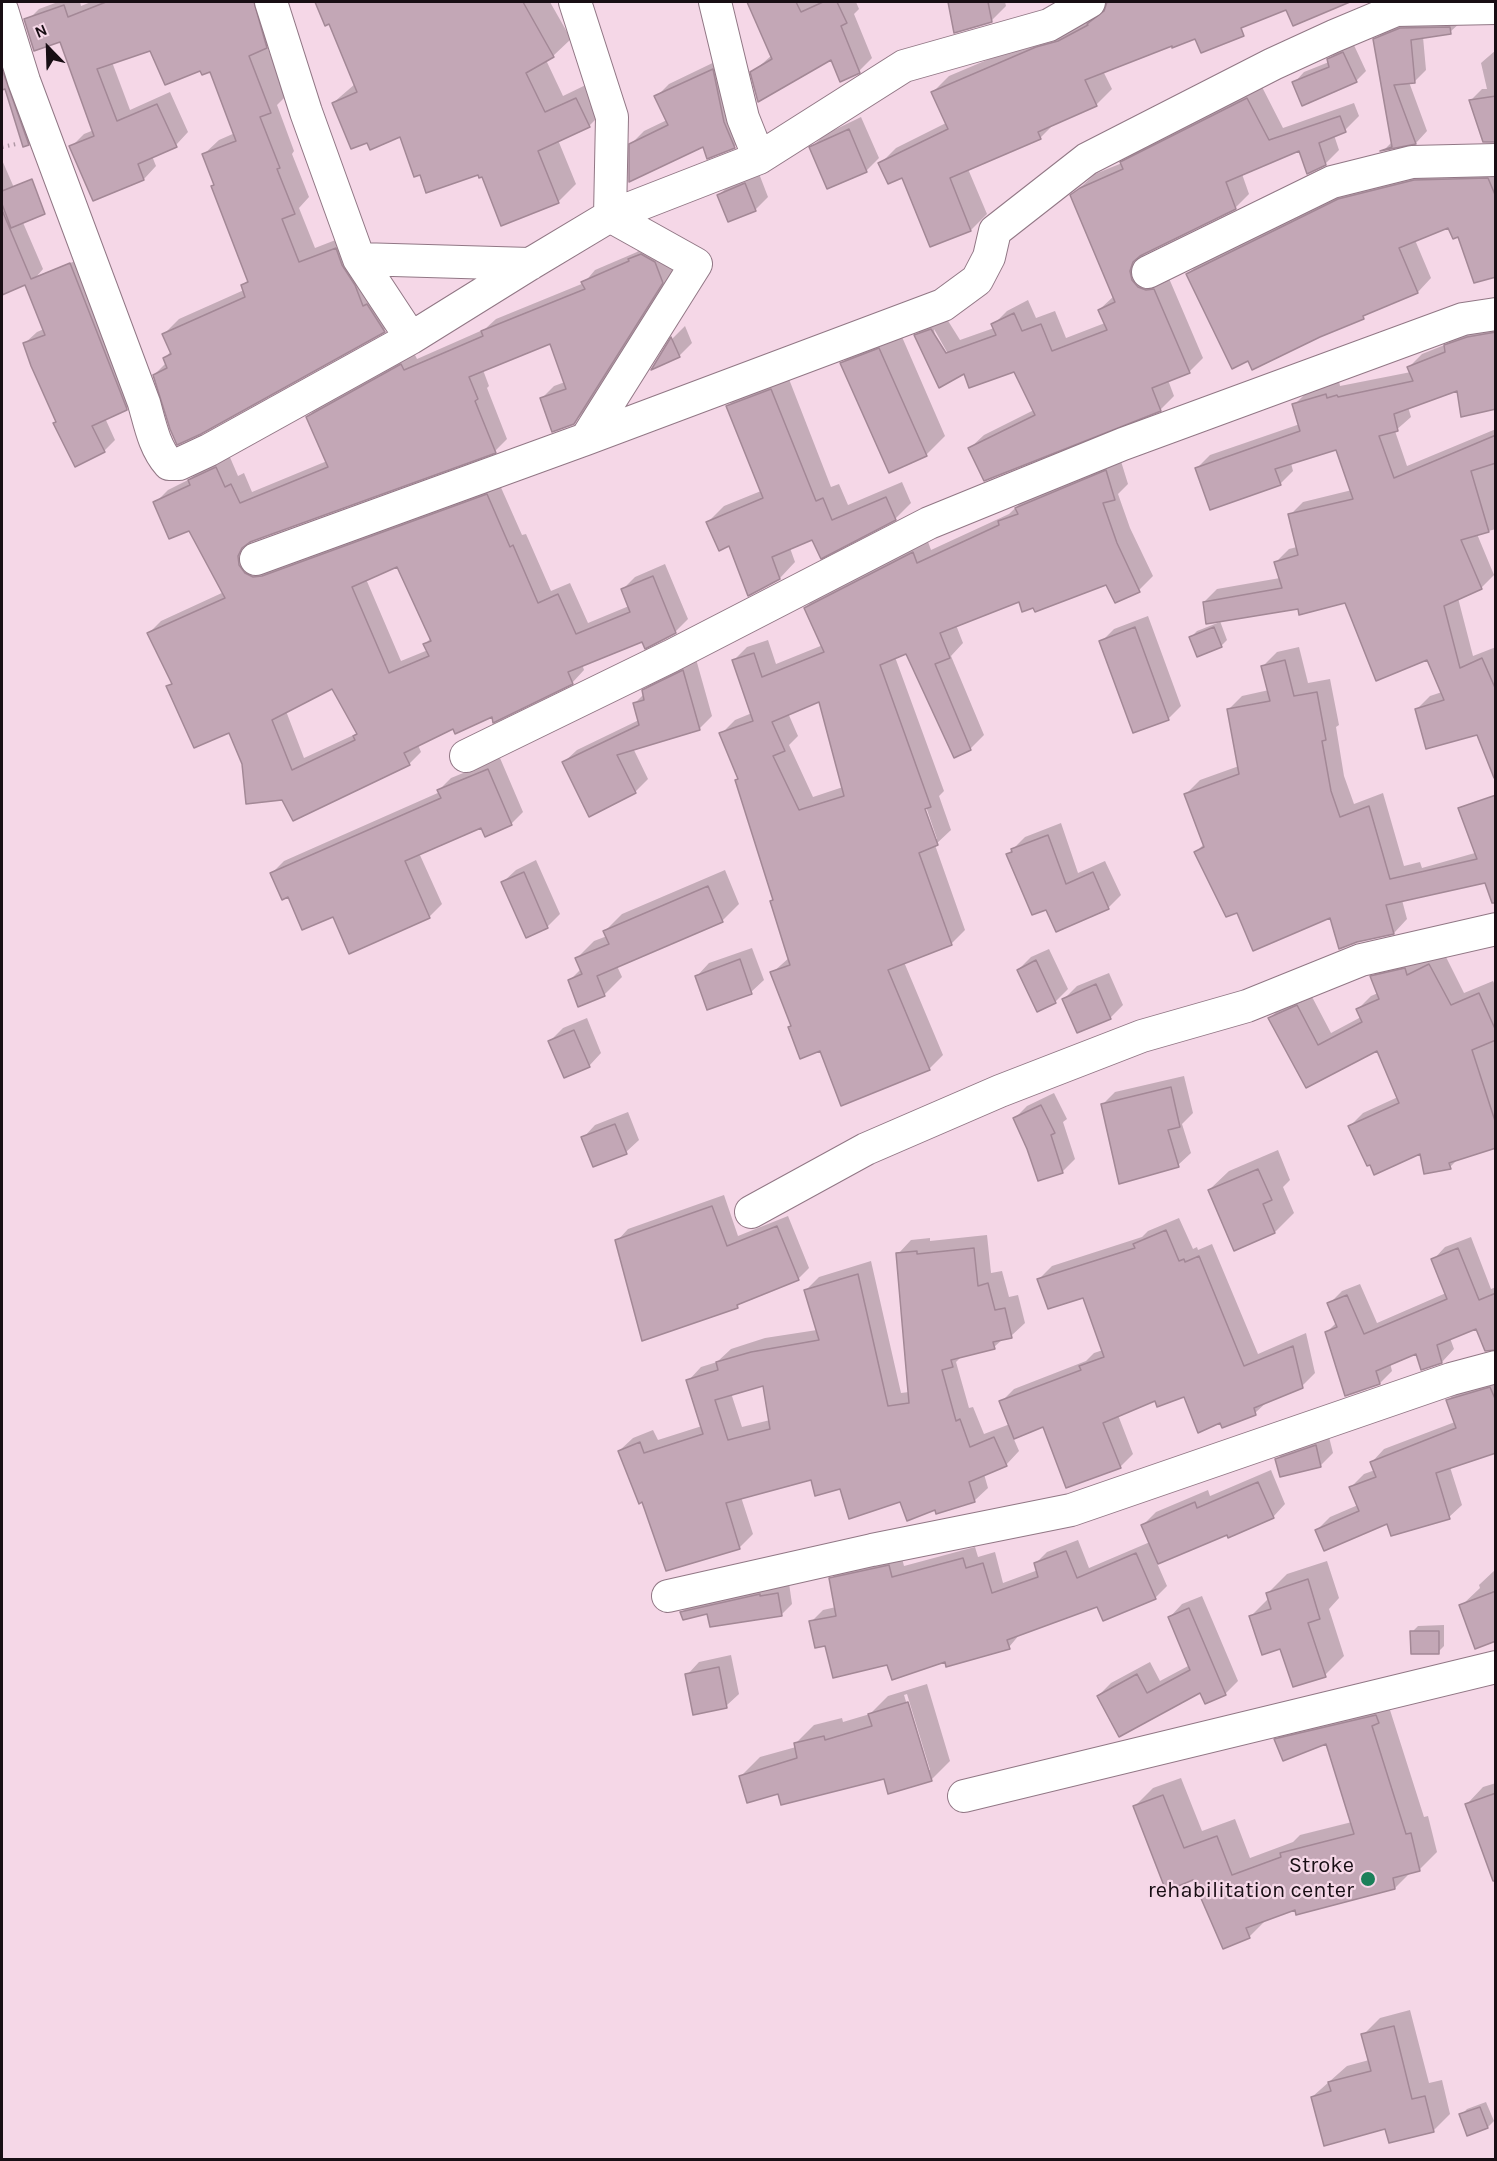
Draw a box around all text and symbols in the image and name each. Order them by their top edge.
north arrow [18,18,78,78]
text: N [32,20,50,42]
place label: Stroke rehabilitation center [1148,1853,1354,1904]
marker: Stroke rehabilitation center [1359,1870,1377,1888]

